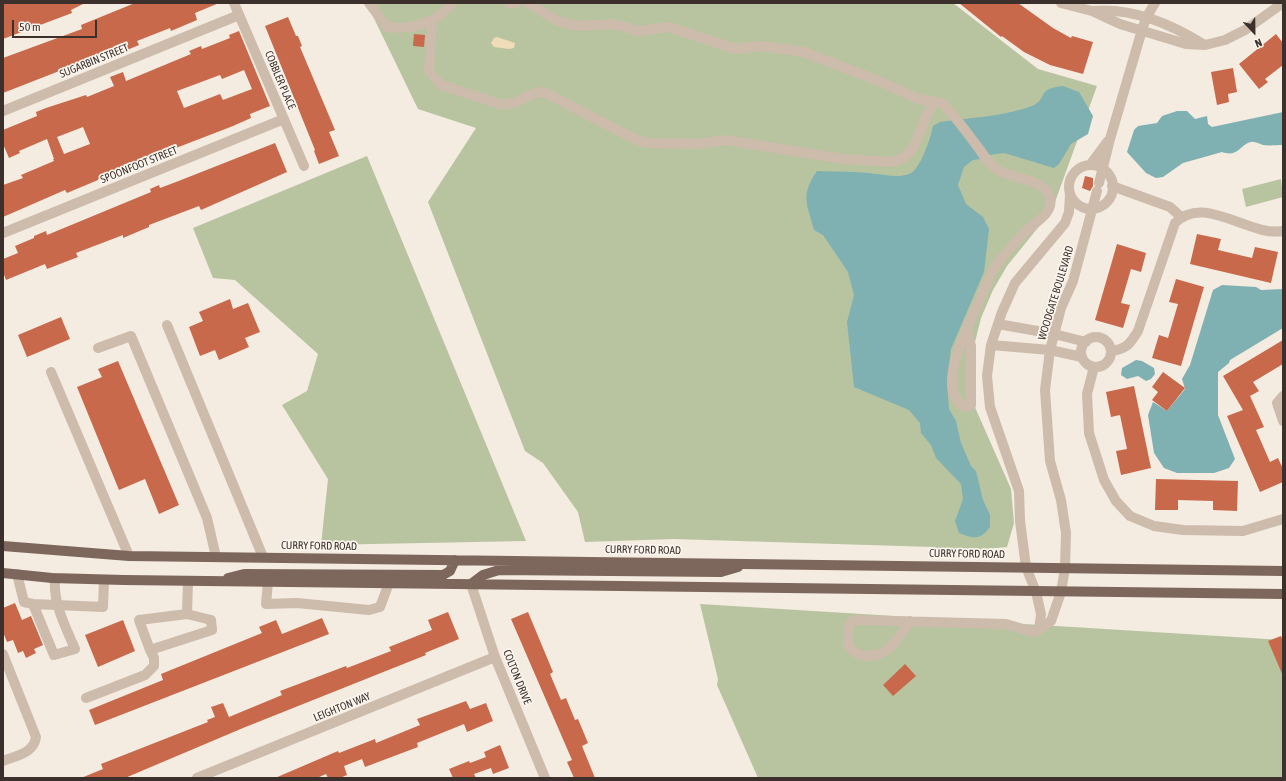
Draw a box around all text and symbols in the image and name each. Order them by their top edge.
scale bar [14,12,99,38]
north arrow [1234,12,1274,52]
text: 50 m [19,20,41,34]
text: N [1253,36,1264,50]
street label: SUGARBIN STREET [58,41,130,81]
street label: COBBLER PLACE [262,49,298,111]
street label: SPOONFOOT STREET [99,144,179,186]
street label: WOODGATE BOULEVARD [1035,244,1077,342]
street label: CURRY FORD ROAD [281,539,357,553]
street label: CURRY FORD ROAD [605,543,681,557]
street label: CURRY FORD ROAD [929,547,1005,561]
street label: COLTON DRIVE [500,648,534,706]
street label: LEIGHTON WAY [311,690,373,724]

